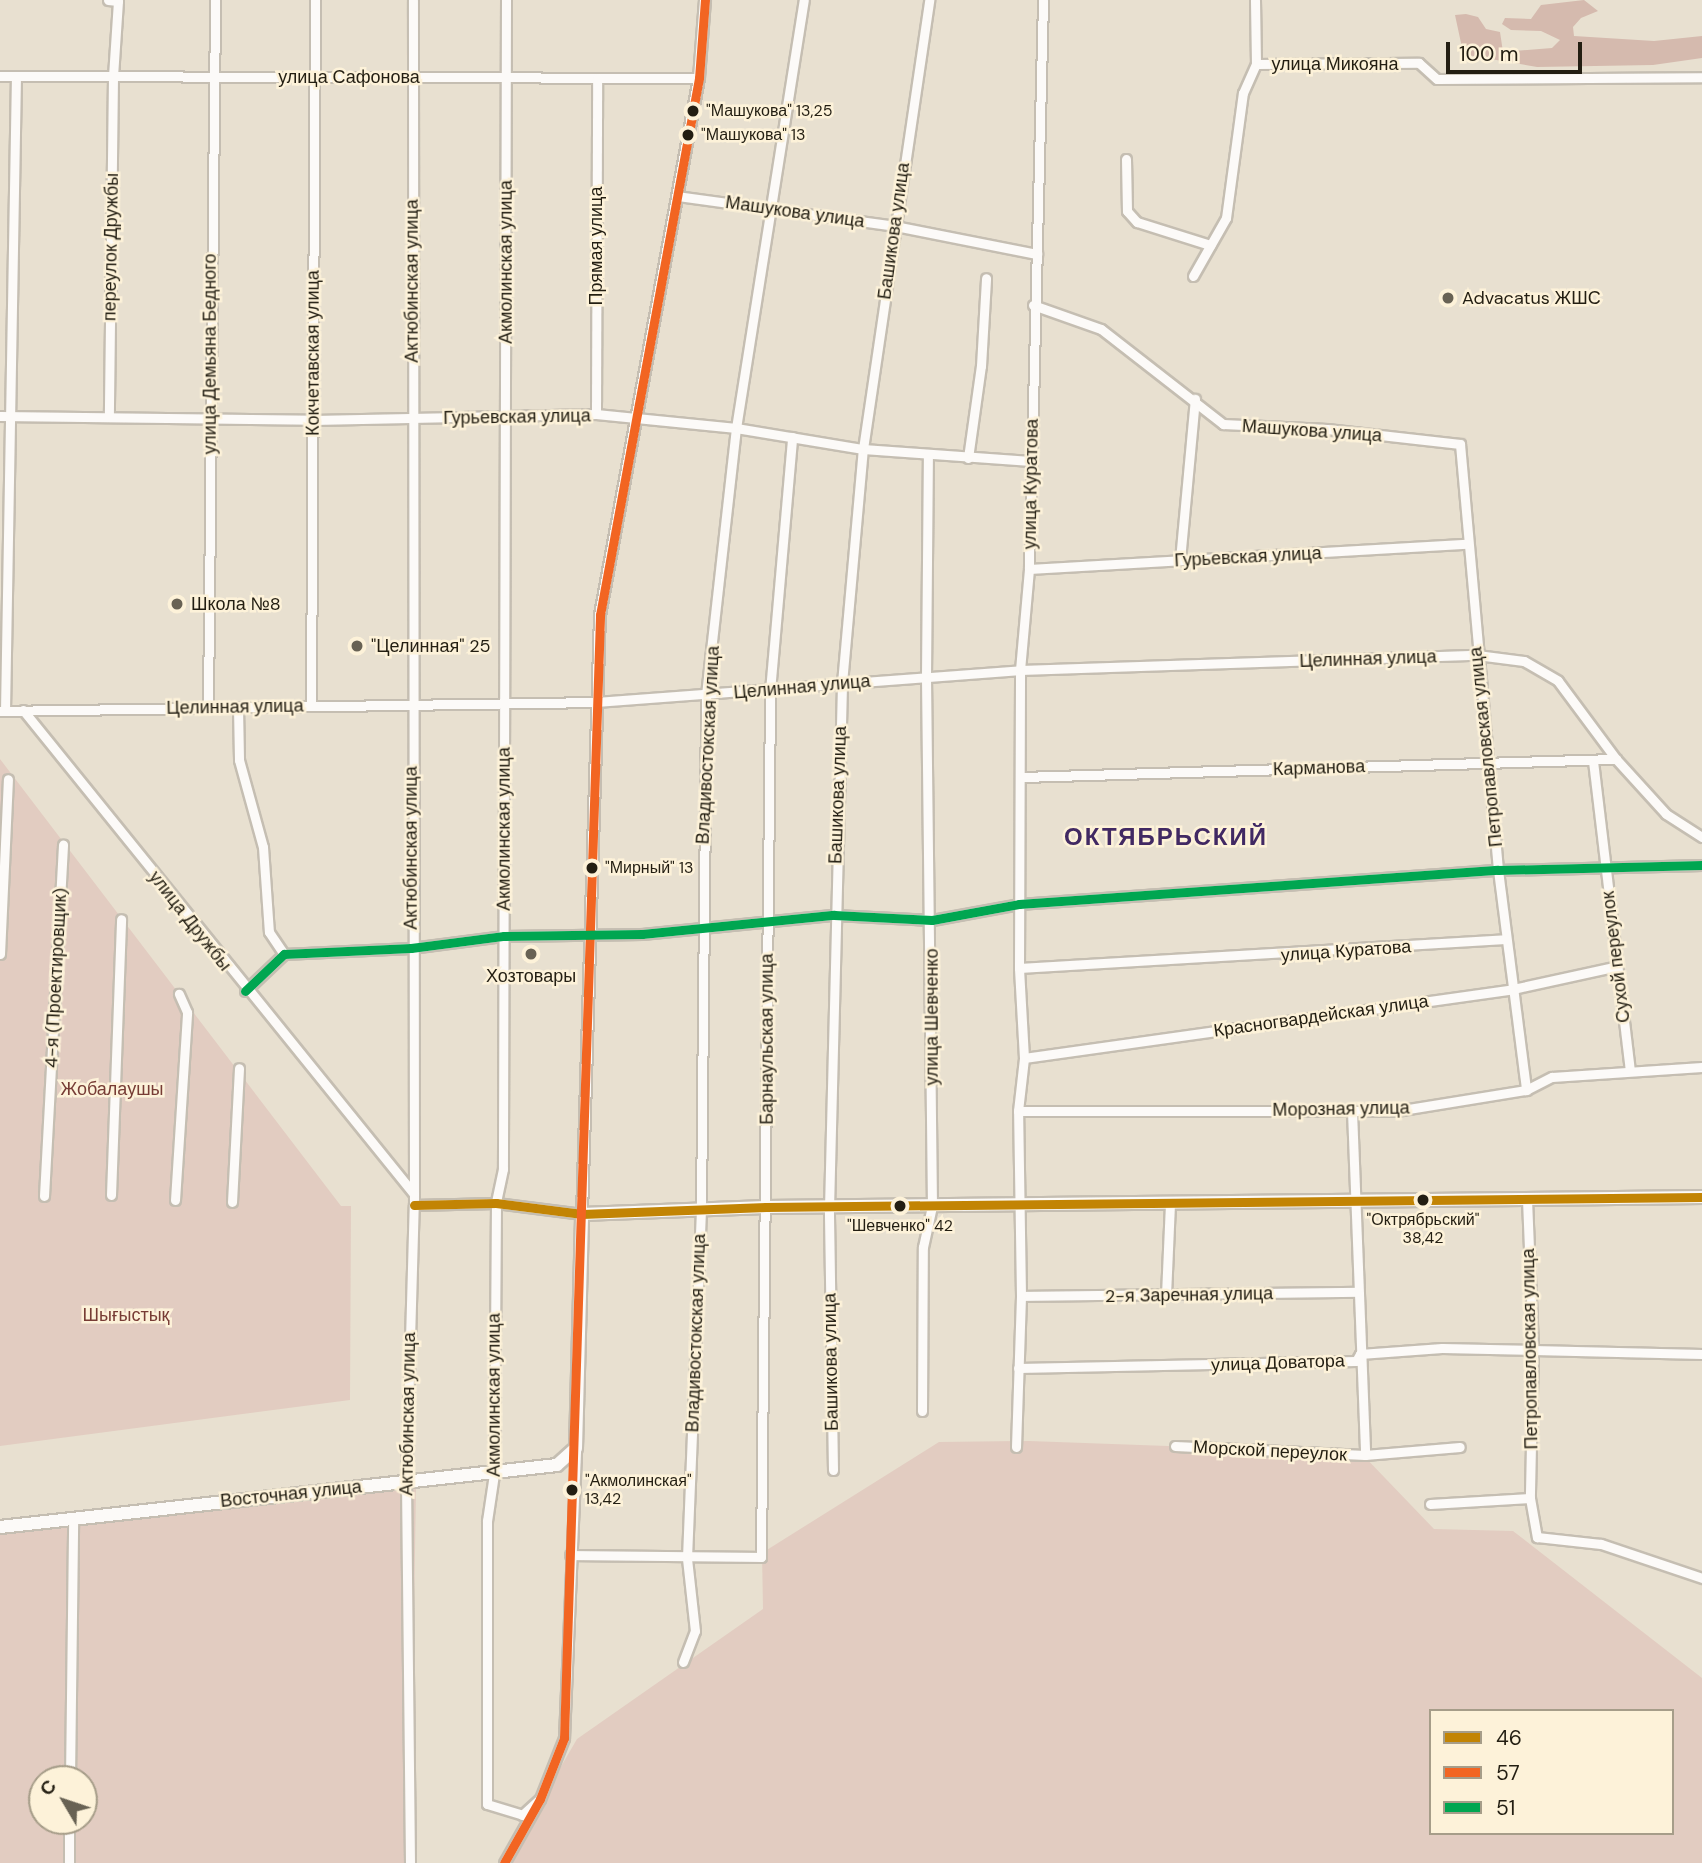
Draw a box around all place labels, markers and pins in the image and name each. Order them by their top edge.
place label: "Машукова" 13,25 [706,101,832,121]
marker: "Машукова" 13,25 [686,104,700,118]
place label: "Машукова" 13 [701,125,806,145]
marker: "Машукова" 13 [681,128,695,142]
place label: Advacatus ЖШС [1462,287,1601,309]
marker: Advacatus ЖШС [1440,290,1456,306]
place label: Школа №8 [191,593,281,615]
marker: Школа №8 [169,596,185,612]
place label: "Целинная" 25 [371,635,491,657]
marker: "Целинная" 25 [349,638,365,654]
place label: "Мирный" 13 [605,858,693,878]
marker: "Мирный" 13 [585,861,599,875]
marker: Хозтовары [523,946,539,962]
place label: Хозтовары [486,965,576,987]
marker: "Октрябрьский" 38,42 [1416,1193,1430,1207]
marker: "Шевченко" 42 [893,1199,907,1213]
place label: "Октрябрьский" 38,42 [1367,1210,1479,1248]
place label: "Шевченко" 42 [847,1216,953,1236]
place label: "Акмолинская" 13,42 [585,1471,692,1509]
marker: "Акмолинская" 13,42 [565,1483,579,1497]

